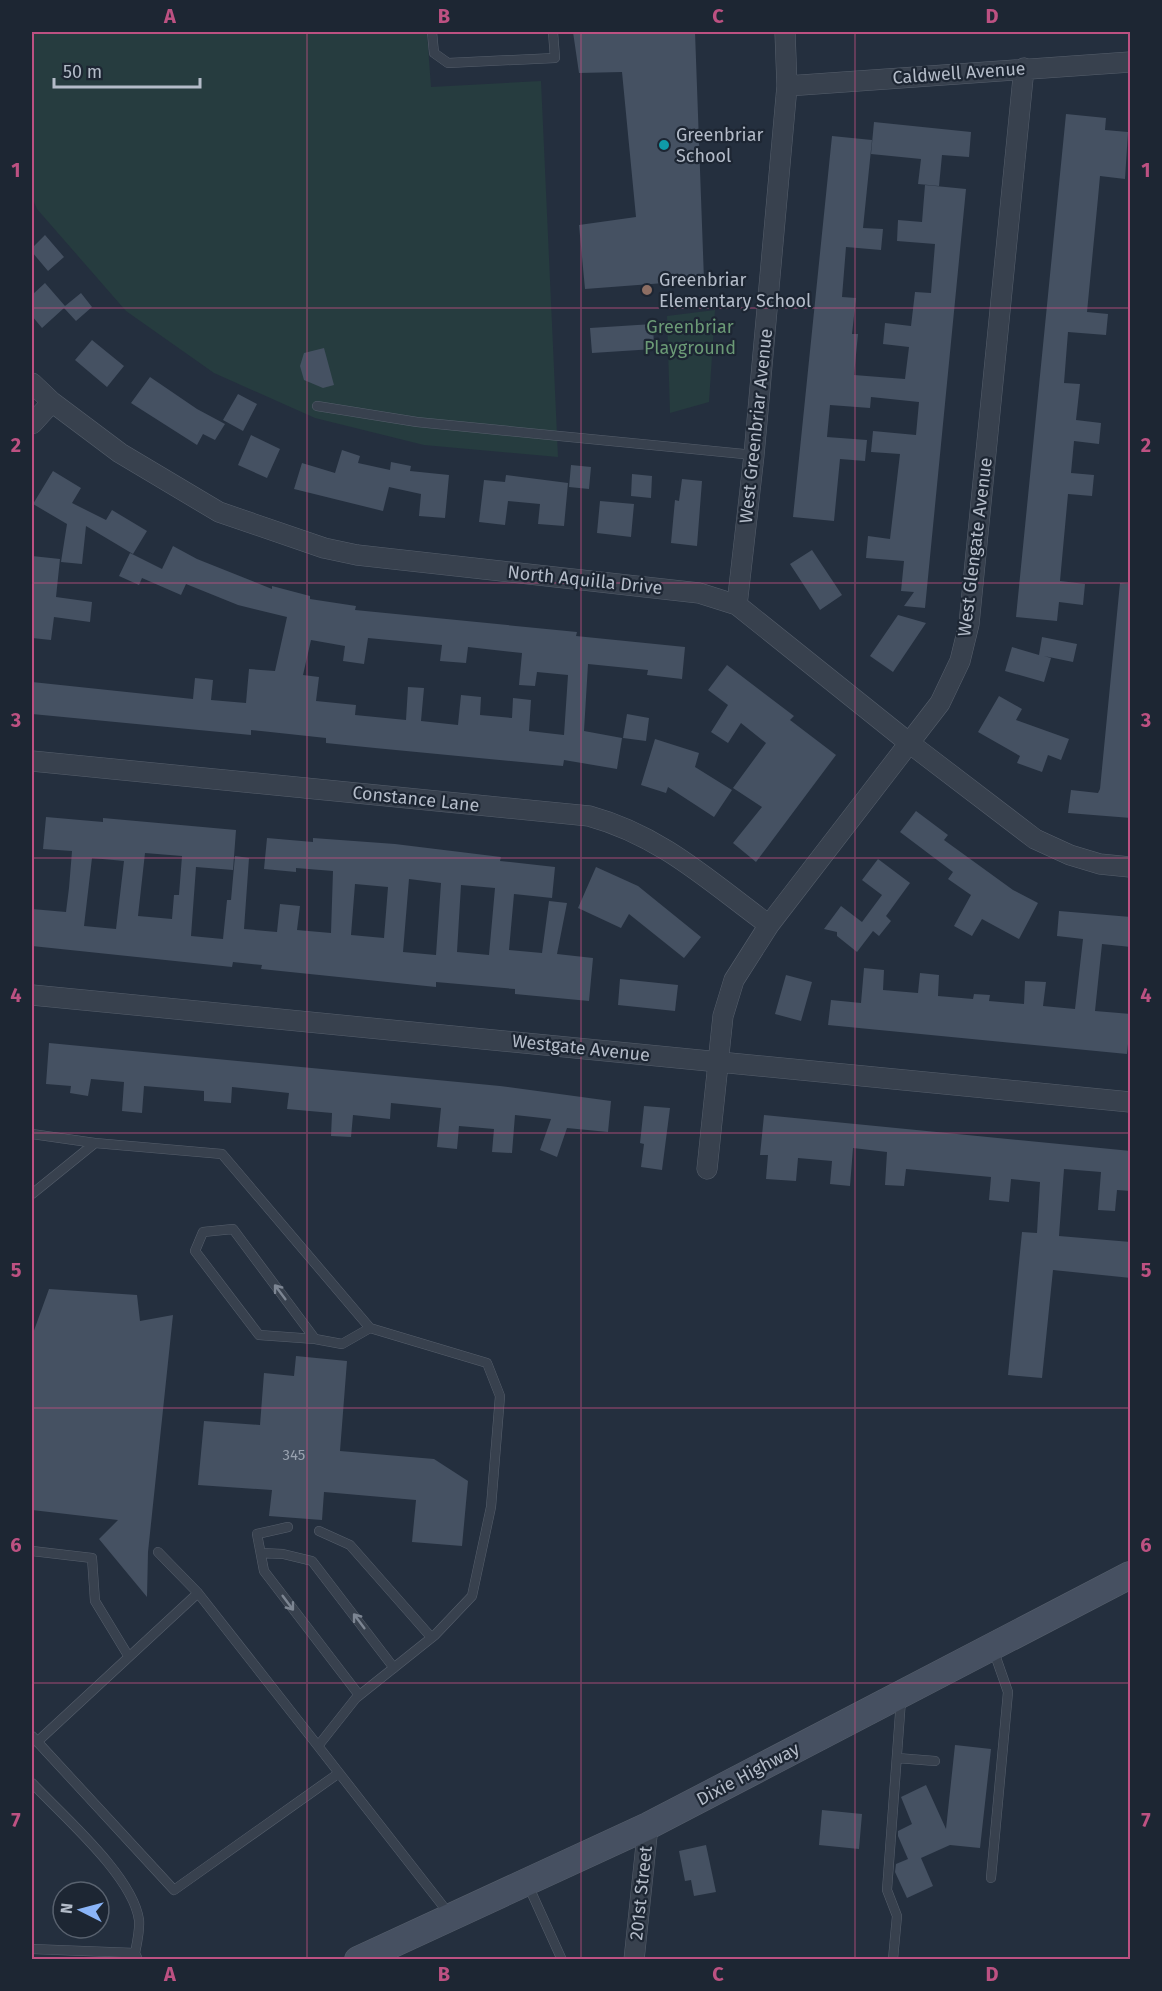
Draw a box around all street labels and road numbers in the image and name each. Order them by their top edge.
street label: Caldwell Avenue [892,57,1026,89]
street label: West Greenbriar Avenue [735,327,777,525]
street label: West Glengate Avenue [953,456,997,638]
street label: North Aquilla Drive [507,561,663,599]
street label: Constance Lane [351,781,481,817]
street label: Westgate Avenue [511,1030,651,1066]
street label: Dixie Highway [693,1738,803,1810]
street label: 201st Street [625,1844,657,1941]

